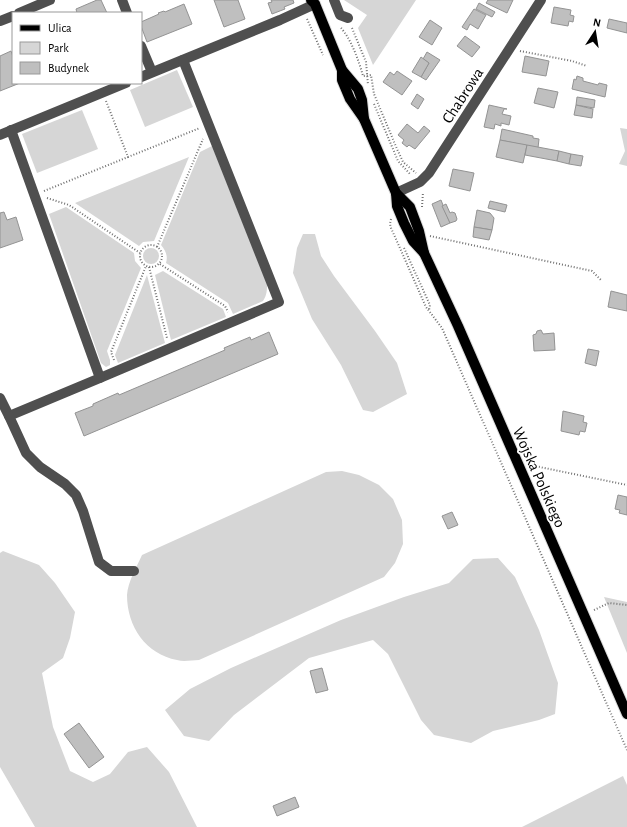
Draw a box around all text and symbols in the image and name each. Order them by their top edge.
legend [12,12,142,84]
north arrow [575,12,615,52]
text: N [592,17,602,29]
text: Ulica [48,22,72,34]
text: Park [48,42,69,54]
text: Budynek [48,62,90,75]
street label: Chabrowa [439,65,487,126]
street label: Wojska Polskiego [509,425,568,531]

